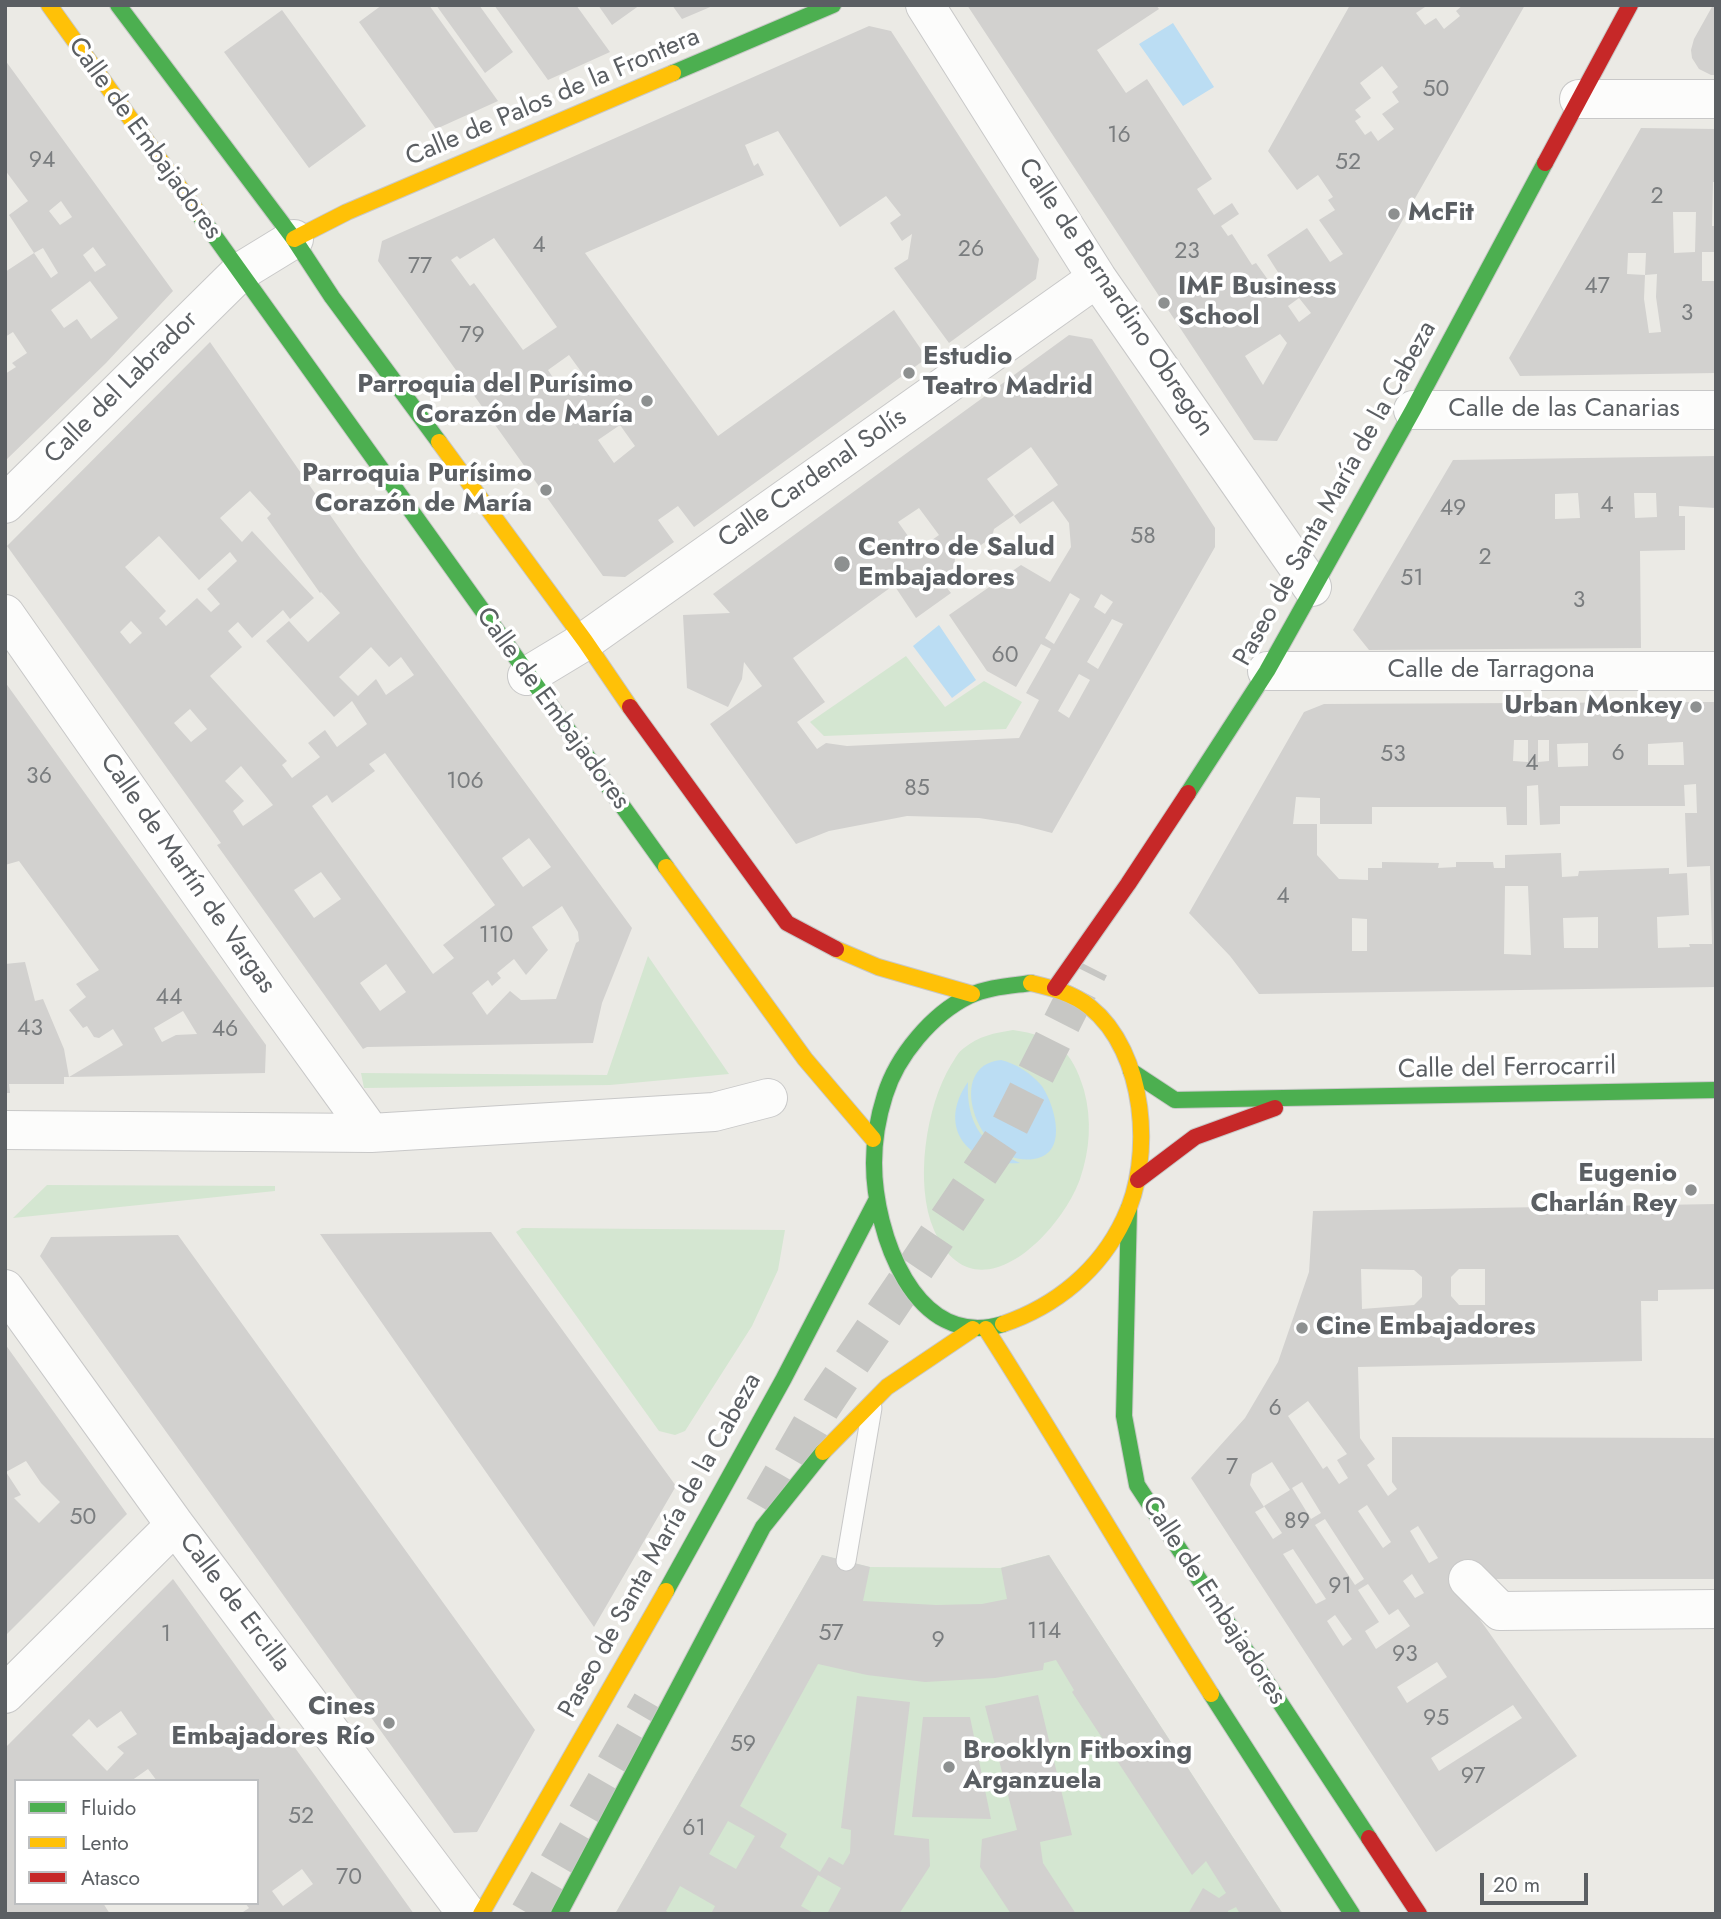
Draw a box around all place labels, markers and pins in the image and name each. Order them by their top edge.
place label: McFit [1408,198,1474,230]
marker: McFit [1386,206,1402,222]
place label: IMF Business School [1178,272,1336,334]
marker: IMF Business School [1156,295,1172,311]
place label: Estudio Teatro Madrid [923,342,1093,404]
marker: Estudio Teatro Madrid [901,365,917,381]
place label: Parroquia del Purísimo Corazón de María [357,370,633,432]
marker: Parroquia del Purísimo Corazón de María [639,393,655,409]
place label: Parroquia Purísimo Corazón de María [302,459,532,520]
marker: Parroquia Purísimo Corazón de María [538,482,554,498]
place label: Centro de Salud Embajadores [858,533,1055,594]
marker: Centro de Salud Embajadores [832,554,852,574]
place label: Urban Monkey [1504,691,1682,723]
marker: Urban Monkey [1688,699,1704,715]
place label: Eugenio Charlán Rey [1530,1159,1677,1220]
marker: Eugenio Charlán Rey [1683,1182,1699,1198]
place label: Cine Embajadores [1316,1312,1536,1344]
marker: Cine Embajadores [1294,1320,1310,1336]
place label: Cines Embajadores Río [171,1692,375,1754]
marker: Cines Embajadores Río [381,1715,397,1731]
place label: Brooklyn Fitboxing Arganzuela [963,1736,1192,1798]
marker: Brooklyn Fitboxing Arganzuela [941,1759,957,1775]

